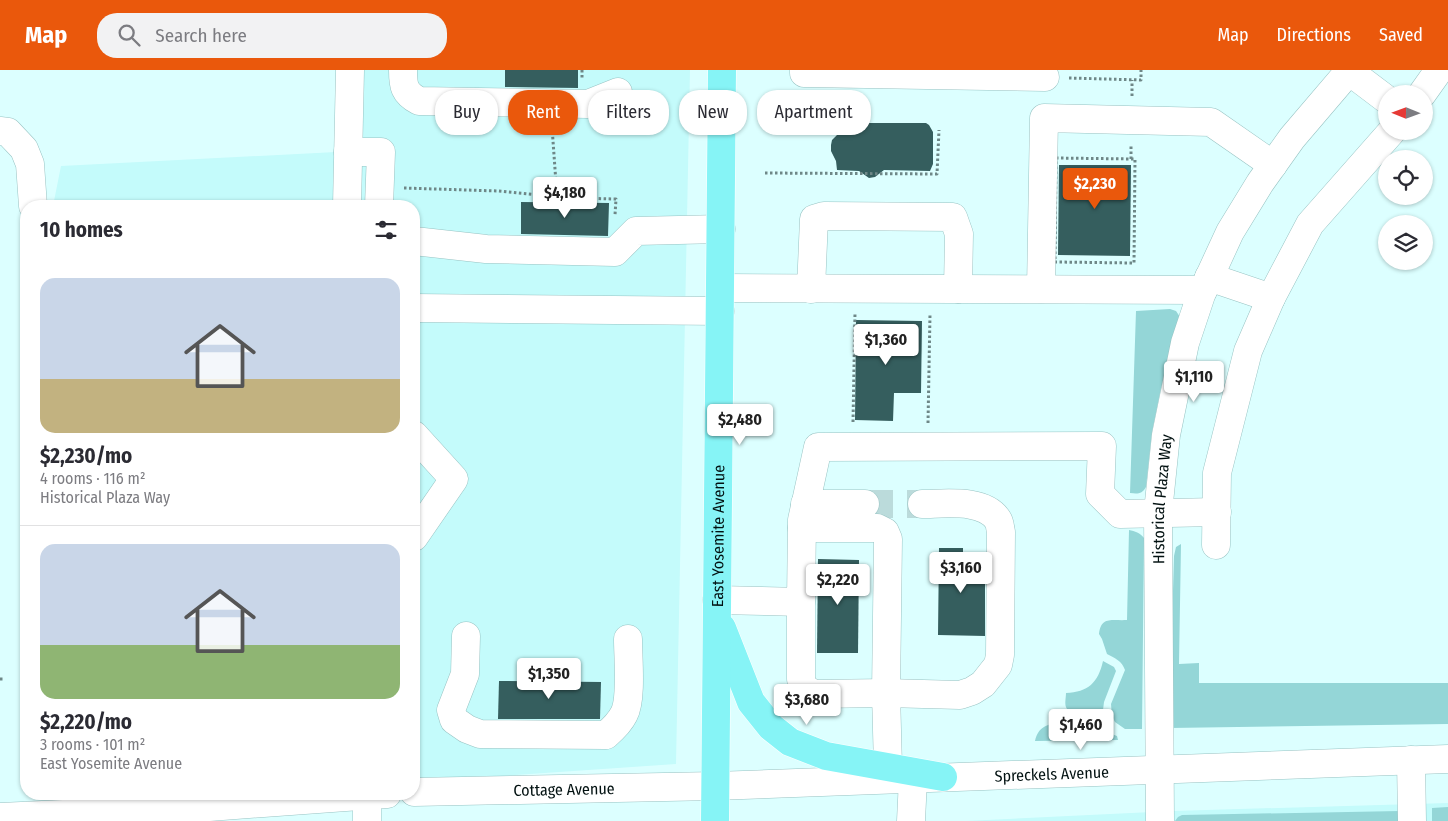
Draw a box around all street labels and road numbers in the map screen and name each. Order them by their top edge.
street label: Historical Plaza Way [1149,432,1176,564]
street label: East Yosemite Avenue [708,465,728,607]
street label: Spreckels Avenue [994,762,1109,786]
street label: Cottage Avenue [513,779,615,800]

